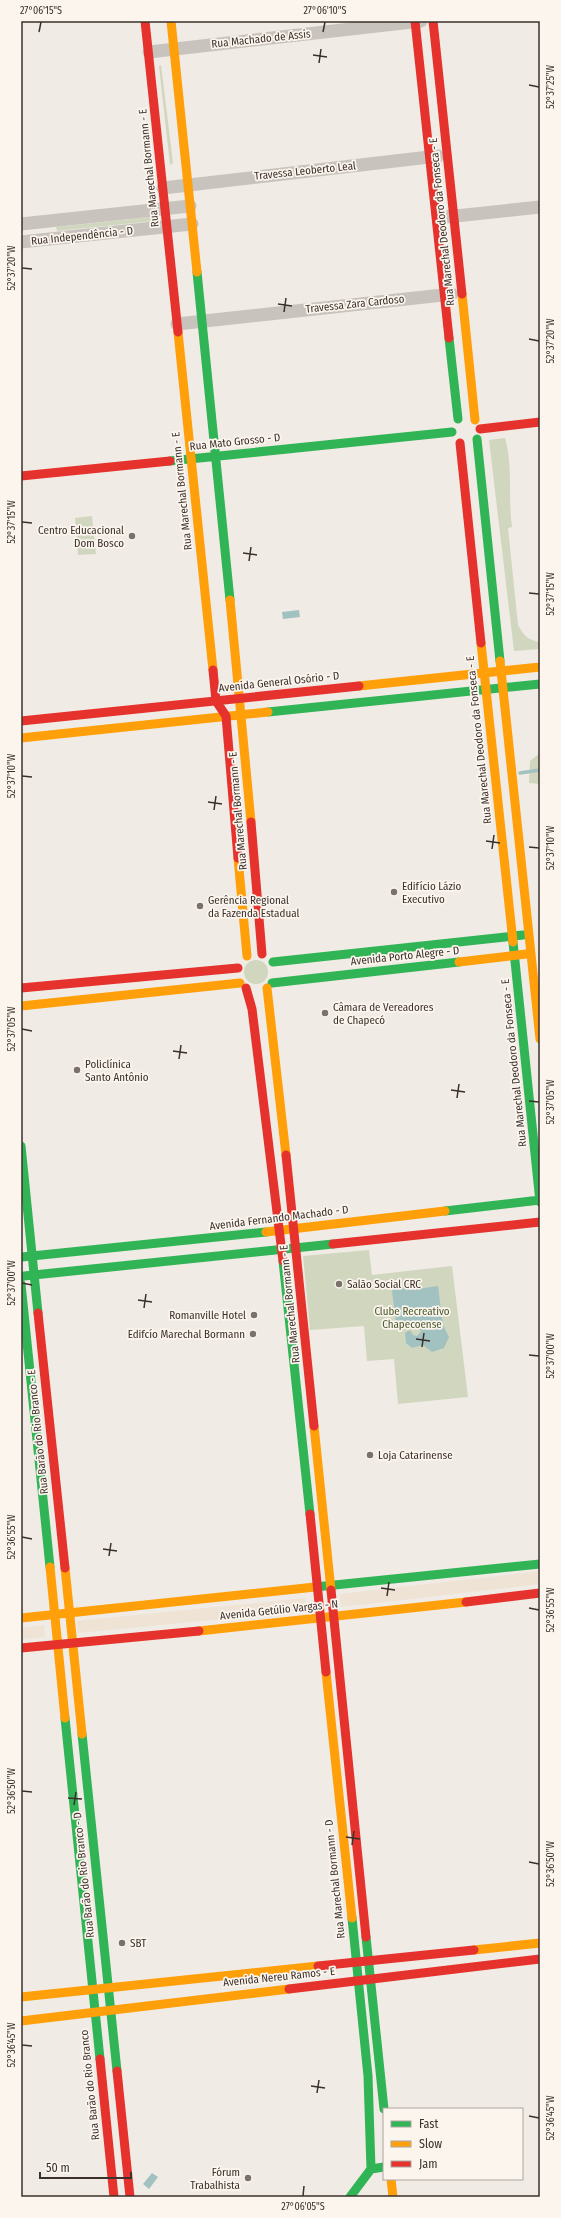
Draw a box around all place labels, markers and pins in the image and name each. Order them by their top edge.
place label: Centro Educacional Dom Bosco [38,524,124,550]
marker: Centro Educacional Dom Bosco [127,531,137,541]
place label: Edifício Lázio Executivo [402,880,462,906]
marker: Edifício Lázio Executivo [389,887,399,897]
place label: Gerência Regional da Fazenda Estadual [208,894,299,920]
marker: Gerência Regional da Fazenda Estadual [195,901,205,911]
place label: Câmara de Vereadores de Chapecó [333,1001,434,1027]
marker: Câmara de Vereadores de Chapecó [320,1008,330,1018]
place label: Policlínica Santo Antônio [85,1058,149,1084]
marker: Policlínica Santo Antônio [72,1065,82,1075]
place label: Salão Social CRC [347,1278,421,1291]
marker: Salão Social CRC [334,1279,344,1289]
place label: Romanville Hotel [169,1309,246,1322]
marker: Romanville Hotel [249,1310,259,1320]
place label: Edifcío Marechal Bormann [128,1328,245,1341]
marker: Edifcío Marechal Bormann [248,1329,258,1339]
place label: Loja Catarinense [378,1449,453,1462]
marker: Loja Catarinense [365,1450,375,1460]
place label: SBT [130,1937,147,1950]
marker: SBT [117,1938,127,1948]
place label: Fórum Trabalhista [190,2166,240,2192]
marker: Fórum Trabalhista [243,2173,253,2183]

